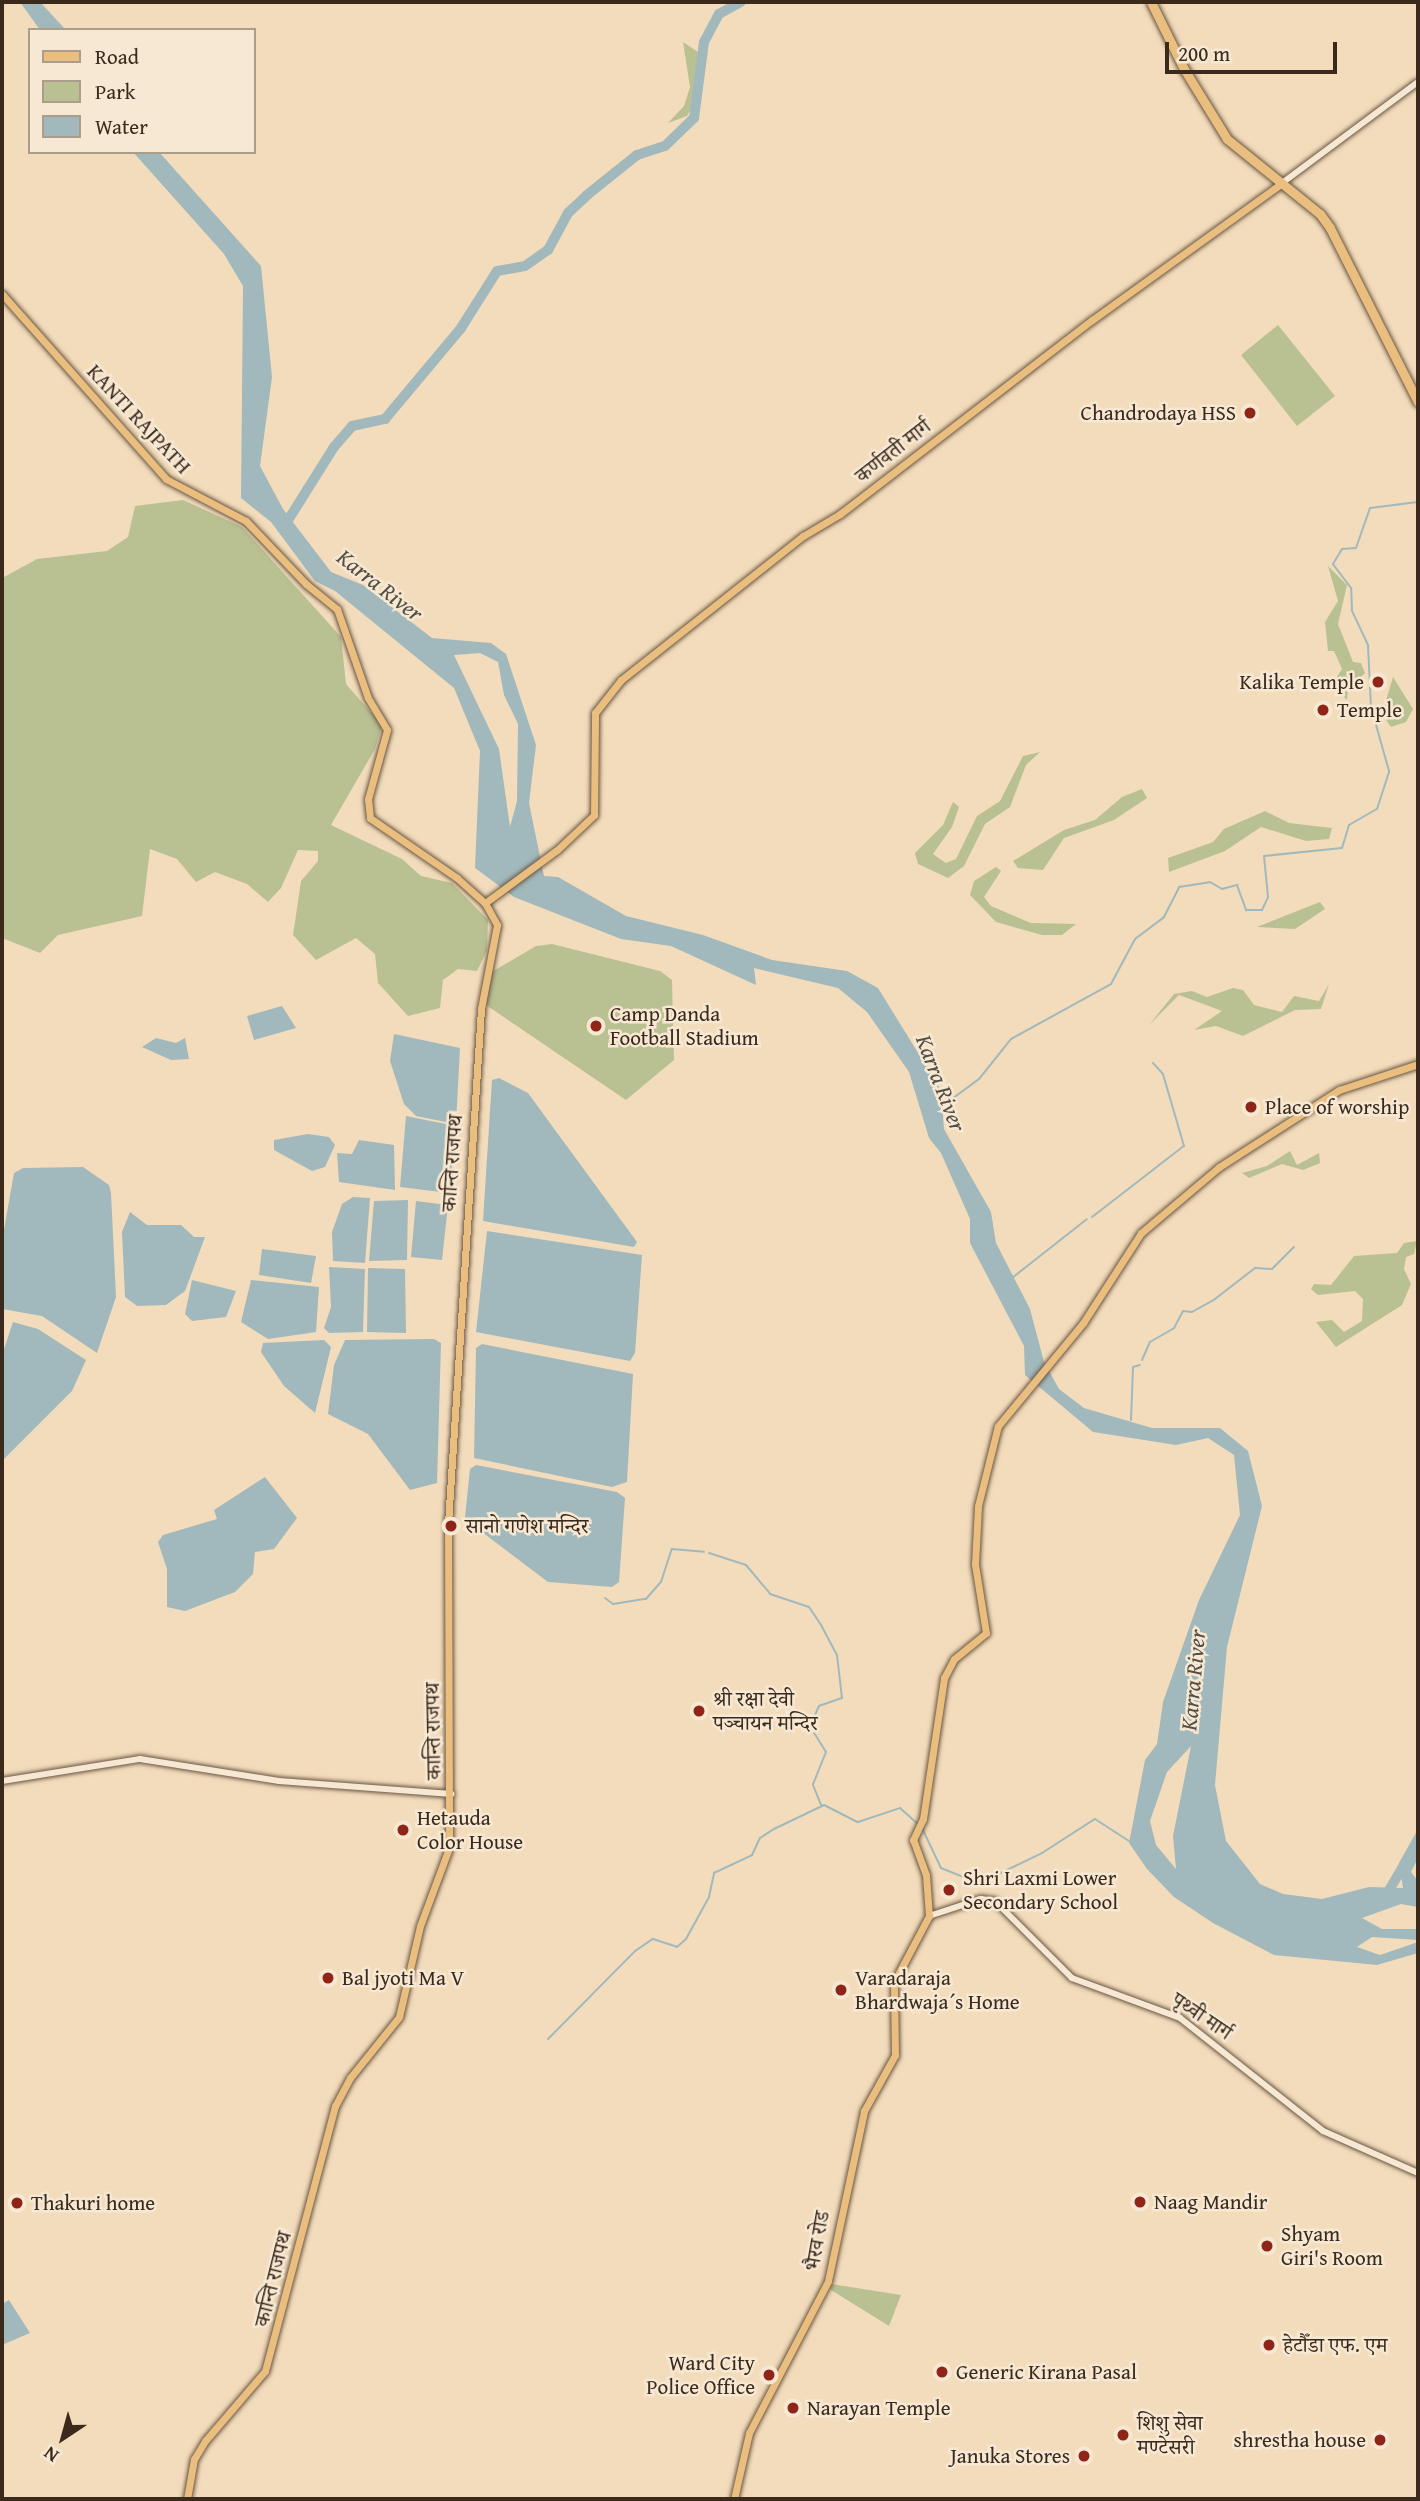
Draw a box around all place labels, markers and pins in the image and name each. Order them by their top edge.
place label: Chandrodaya HSS [1081,400,1236,426]
marker: Chandrodaya HSS [1242,405,1258,421]
place label: Kalika Temple [1240,669,1364,695]
marker: Kalika Temple [1370,674,1386,690]
place label: Temple [1337,697,1402,723]
marker: Temple [1315,702,1331,718]
place label: Camp Danda Football Stadium [610,1001,759,1051]
marker: Camp Danda Football Stadium [588,1018,604,1034]
place label: Place of worship [1265,1094,1409,1120]
marker: Place of worship [1243,1099,1259,1115]
place label: सानो गणेश मन्दिर [465,1513,588,1539]
marker: सानो गणेश मन्दिर [443,1518,459,1534]
place label: श्री रक्षा देवी पञ्चायन मन्दिर [713,1686,818,1736]
marker: श्री रक्षा देवी पञ्चायन मन्दिर [691,1703,707,1719]
place label: Hetauda Color House [417,1805,523,1855]
marker: Hetauda Color House [395,1822,411,1838]
place label: Shri Laxmi Lower Secondary School [963,1865,1118,1915]
marker: Shri Laxmi Lower Secondary School [941,1882,957,1898]
place label: Bal jyoti Ma V [342,1965,464,1991]
place label: Varadaraja Bhardwaja´s Home [855,1965,1020,2015]
marker: Bal jyoti Ma V [320,1970,336,1986]
marker: Varadaraja Bhardwaja´s Home [833,1982,849,1998]
place label: Naag Mandir [1154,2189,1267,2215]
place label: Thakuri home [31,2190,155,2216]
marker: Naag Mandir [1132,2194,1148,2210]
marker: Thakuri home [9,2195,25,2211]
place label: Shyam Giri's Room [1281,2221,1383,2271]
marker: Shyam Giri's Room [1259,2238,1275,2254]
place label: हेटौँडा एफ. एम [1283,2332,1387,2358]
marker: हेटौँडा एफ. एम [1261,2337,1277,2353]
place label: Ward City Police Office [646,2350,755,2400]
place label: Generic Kirana Pasal [956,2359,1137,2385]
marker: Generic Kirana Pasal [934,2364,950,2380]
marker: Ward City Police Office [761,2367,777,2383]
place label: Narayan Temple [807,2395,951,2421]
marker: Narayan Temple [785,2400,801,2416]
place label: शिशु सेवा मण्टेसरी [1137,2410,1203,2460]
marker: शिशु सेवा मण्टेसरी [1115,2427,1131,2443]
place label: shrestha house [1234,2427,1366,2453]
marker: shrestha house [1372,2432,1388,2448]
place label: Januka Stores [950,2443,1070,2469]
marker: Januka Stores [1076,2448,1092,2464]

